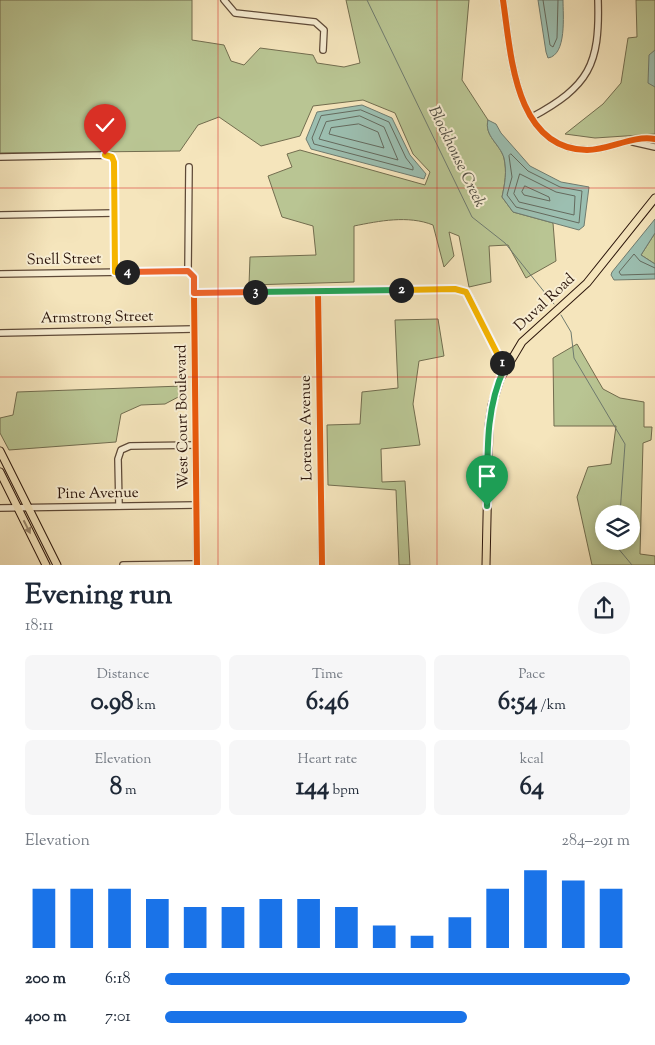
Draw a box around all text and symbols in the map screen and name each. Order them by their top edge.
water label: Blockhouse Creek [422,103,490,211]
pin [84,104,126,155]
icon: check [91,111,119,139]
street label: Snell Street [26,249,102,271]
pin: 4 [114,260,140,284]
text: 4 [124,262,131,282]
street label: Duval Road [510,269,580,337]
pin: 2 [388,278,414,302]
pin: 3 [242,280,268,304]
text: 2 [398,280,405,300]
text: 3 [253,282,258,302]
street label: Armstrong Street [40,307,154,329]
street label: West Court Boulevard [171,344,195,489]
pin: 1 [490,350,514,376]
text: 1 [500,353,505,373]
street label: Lorence Avenue [296,375,318,481]
pin [466,455,508,506]
icon: arrive [473,462,501,490]
street label: Pine Avenue [57,483,139,505]
map controls [595,505,640,550]
button: layers [595,505,640,550]
one-way arrow [23,520,31,534]
text: Evening run [25,576,172,616]
button: share [578,582,630,634]
text: 18:11 [25,615,53,638]
text: Distance [97,665,150,685]
text: Time [312,665,343,685]
text: Pace [518,665,545,685]
text: 0.98 [91,685,134,721]
text: 6:46 [306,685,349,721]
text: 6:54 [498,685,538,721]
text: km [134,696,156,716]
text: /km [538,696,566,716]
text: Elevation [95,750,152,770]
text: Heart rate [298,750,357,770]
text: kcal [520,750,544,770]
text: 8 [110,770,122,806]
text: 144 [296,770,329,806]
text: 64 [520,770,544,806]
text: m [122,781,137,801]
text: bpm [329,781,359,801]
text: Elevation [25,830,90,853]
text: 284–291 m [562,830,630,853]
text: 200 m [25,968,66,991]
text: 6:18 [105,968,130,991]
text: 400 m [25,1006,67,1029]
text: 7:01 [105,1006,131,1029]

